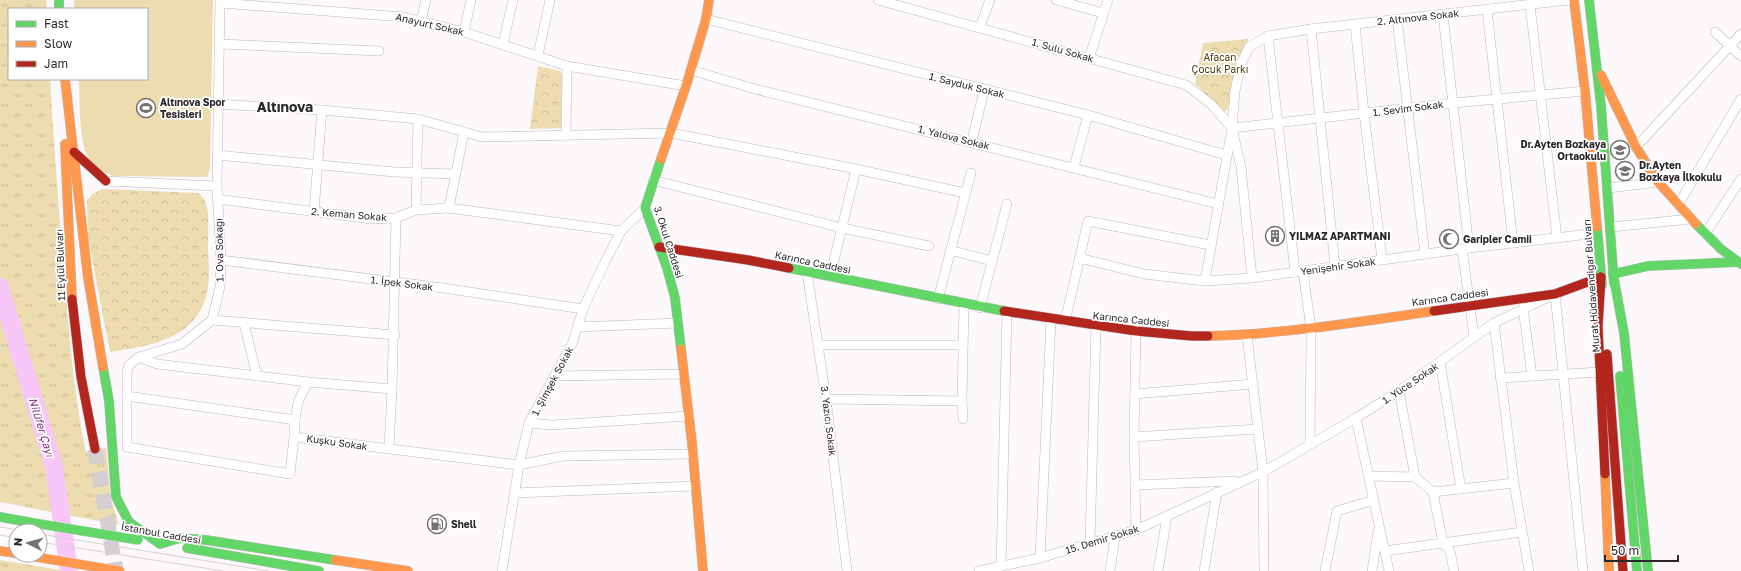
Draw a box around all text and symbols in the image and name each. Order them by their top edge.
street label: 2. Altınova Sokak [1377,7,1460,27]
legend [8,8,148,80]
street label: Anayurt Sokak [395,10,466,38]
text: Fast [44,16,69,31]
street label: 1. Sulu Sokak [1031,35,1096,65]
text: Slow [44,36,72,51]
park label: Afacan Çocuk Parkı [1192,51,1248,75]
text: Jam [44,56,68,71]
street label: 1. Sayduk Sokak [928,70,1006,100]
place label: Altınova Spor Tesisleri [160,96,226,120]
sports icon: Altınova Spor Tesisleri [135,97,157,119]
district label: Altınova [257,98,313,115]
street label: 1. Sevim Sokak [1372,98,1444,118]
street label: 1. Yalova Sokak [917,122,991,152]
place label: Dr.Ayten Bozkaya Ortaokulu [1521,138,1606,162]
school or university icon: Dr.Ayten Bozkaya Ortaokulu [1609,139,1631,161]
place label: Dr.Ayten Bozkaya İlkokulu [1639,159,1722,183]
school or university icon: Dr.Ayten Bozkaya İlkokulu [1614,160,1636,182]
street label: 2. Keman Sokak [311,205,388,223]
street label: 3. Okul Caddesi [652,205,686,279]
street label: 1. Ova Sokağı [212,218,226,282]
street label: Murat Hüdavendigar Bulvarı [1580,219,1602,353]
building icon: YILMAZ APARTMANI [1264,225,1286,247]
mosque icon: Garipler Camii [1438,228,1460,250]
street label: 11 Eylül Bulvarı [53,229,67,301]
place label: YILMAZ APARTMANI [1289,230,1391,242]
place label: Garipler Camii [1463,233,1532,245]
street label: Karınca Caddesi [774,248,852,276]
street label: Yenişehir Sokak [1300,255,1377,277]
street label: 1. İpek Sokak [370,272,434,293]
street label: Karınca Caddesi [1411,286,1489,308]
street label: Karınca Caddesi [1092,309,1170,329]
street label: 1. Şimşek Sokak [529,344,575,418]
street label: 1. Yüce Sokak [1380,360,1441,406]
street label: 3. Yazıcı Sokak [819,385,839,457]
water label: Nilüfer Çayı [26,396,57,460]
street label: Kuşku Sokak [306,432,369,452]
fuel station icon: Shell [426,513,448,535]
place label: Shell [451,518,477,530]
street label: İstanbul Caddesi [120,519,202,546]
street label: 15. Demir Sokak [1064,522,1140,556]
north arrow [8,523,48,563]
text: N [11,537,24,547]
scale bar [1605,537,1678,563]
text: 50 m [1611,543,1639,558]

